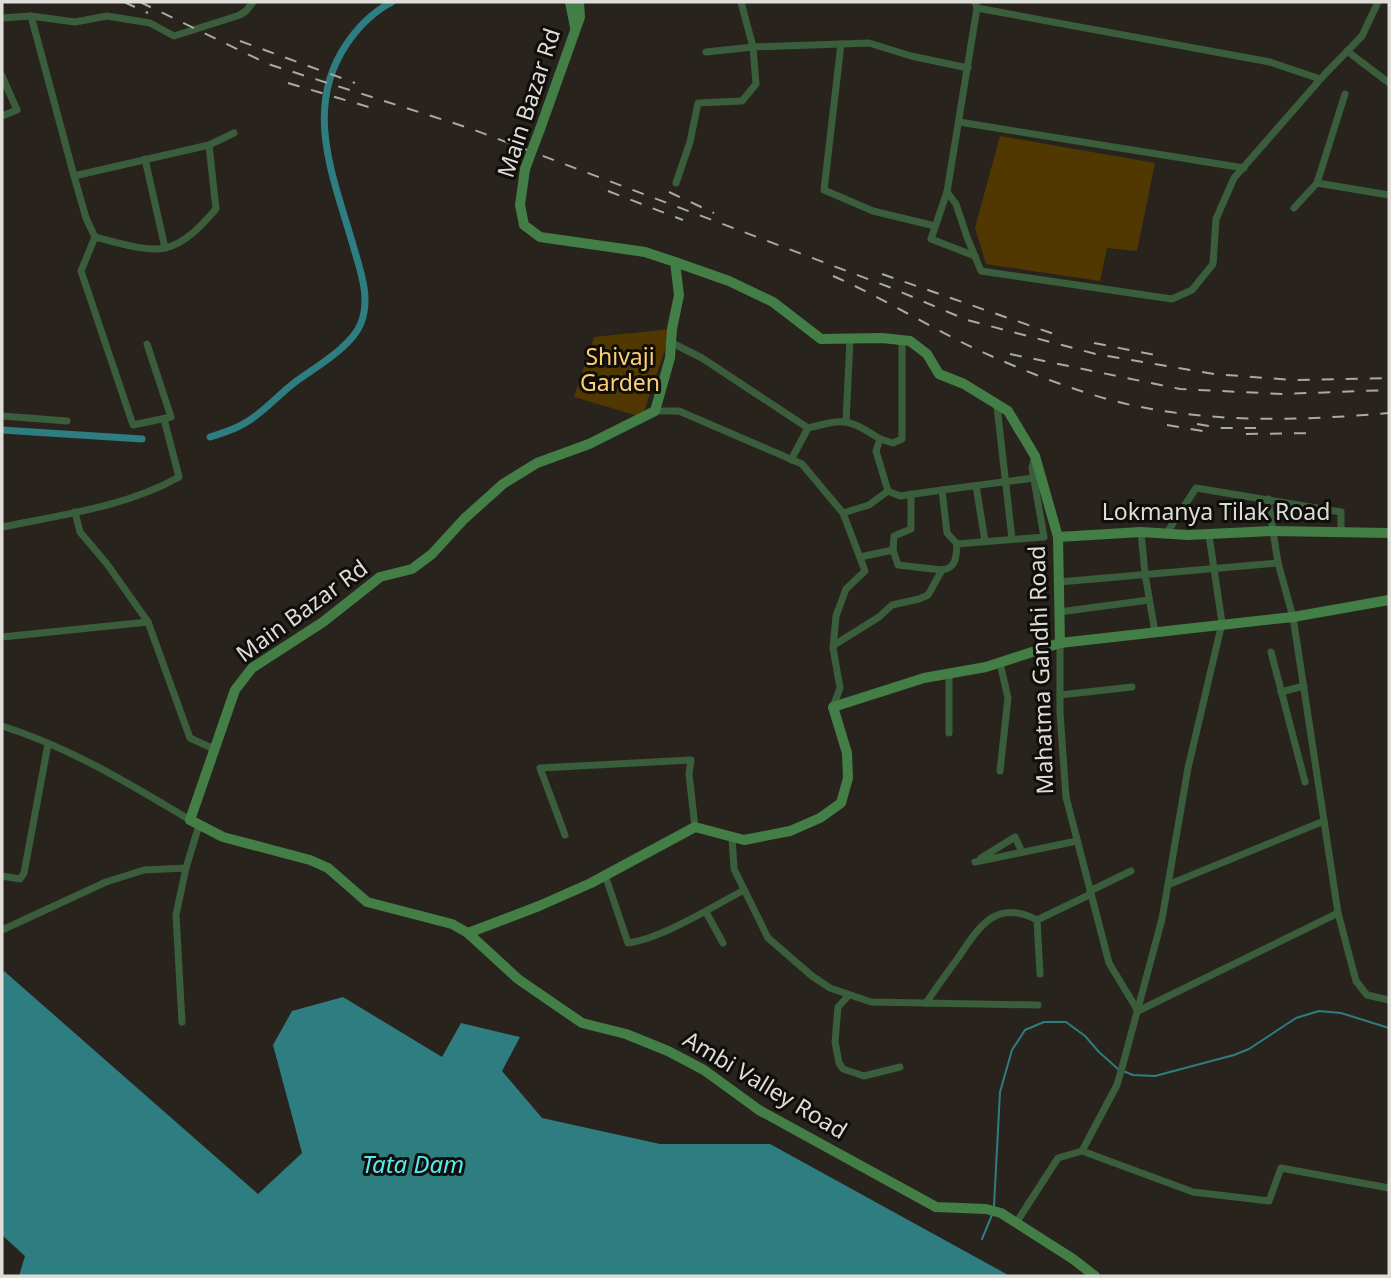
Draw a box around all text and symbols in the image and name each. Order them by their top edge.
street label: Main Bazar Rd [489,24,567,182]
park label: Shivaji Garden [580,340,660,398]
street label: Lokmanya Tilak Road [1102,495,1330,527]
street label: Mahatma Gandhi Road [1020,545,1060,795]
street label: Main Bazar Rd [229,552,374,669]
street label: Ambi Valley Road [678,1023,853,1146]
water label: Tata Dam [362,1147,464,1180]

